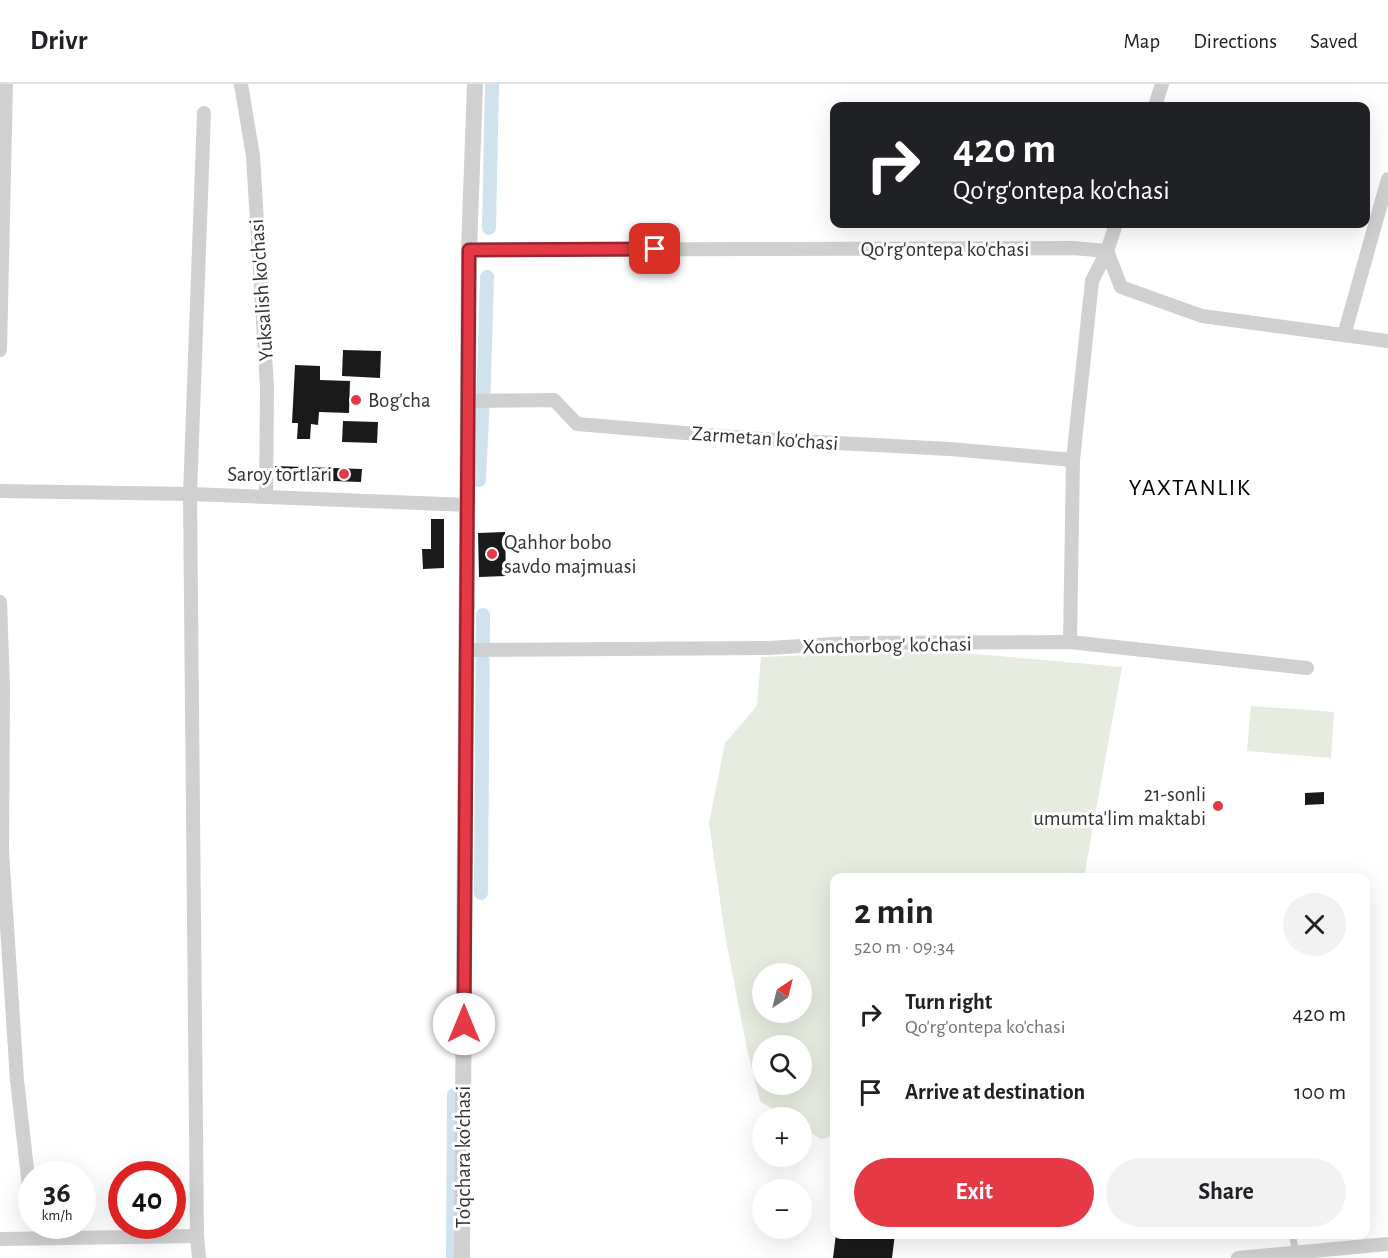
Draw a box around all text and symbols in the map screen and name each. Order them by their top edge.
text: Drivr [30,27,87,55]
text: Map [1124,31,1160,52]
text: Directions [1193,31,1277,52]
text: Saved [1310,31,1358,52]
icon: right [854,126,932,204]
text: 420 m [953,128,1056,170]
text: Qo'rg'ontepa ko'chasi [953,177,1170,204]
street label: Yuksalish ko'chasi [246,218,277,362]
pin [629,223,680,274]
icon: arrive [638,232,671,265]
street label: Qo'rg'ontepa ko'chasi [861,239,1029,260]
place label: Bog'cha [368,390,431,411]
marker: Bog'cha [349,393,363,407]
street label: Zarmetan ko'chasi [691,423,839,454]
place label: Saroy tortlari [227,464,332,485]
marker: Saroy tortlari [337,467,351,481]
district label: YAXTANLIK [1129,476,1251,500]
place label: Qahhor bobo savdo majmuasi [504,532,637,577]
marker: Qahhor bobo savdo majmuasi [485,547,499,561]
street label: Xonchorbog' ko'chasi [802,634,972,657]
place label: 21-sonli umumta'lim maktabi [1033,784,1206,829]
marker: 21-sonli umumta'lim maktabi [1211,799,1225,813]
button: close [1283,893,1346,956]
text: 2 min [854,894,934,930]
text: 520 m · 09:34 [854,937,955,957]
north arrow [752,963,812,1023]
map controls [752,963,812,1239]
text: Turn right [905,991,992,1013]
position arrow [432,992,496,1056]
icon: right [854,998,887,1031]
text: 420 m [1293,1003,1346,1025]
text: Qo'rg'ontepa ko'chasi [905,1017,1066,1037]
button: search [752,1035,812,1095]
icon: arrive [854,1076,887,1109]
text: Arrive at destination [905,1081,1085,1103]
text: 100 m [1294,1081,1346,1103]
street label: To'qchara ko'chasi [453,1086,474,1228]
button: + [752,1107,812,1167]
button: Exit [854,1158,1094,1227]
button: Share [1106,1158,1346,1227]
speed limit sign: 40 [108,1161,186,1239]
text: 36 [43,1178,71,1208]
button: − [752,1179,812,1239]
text: km/h [42,1208,72,1223]

